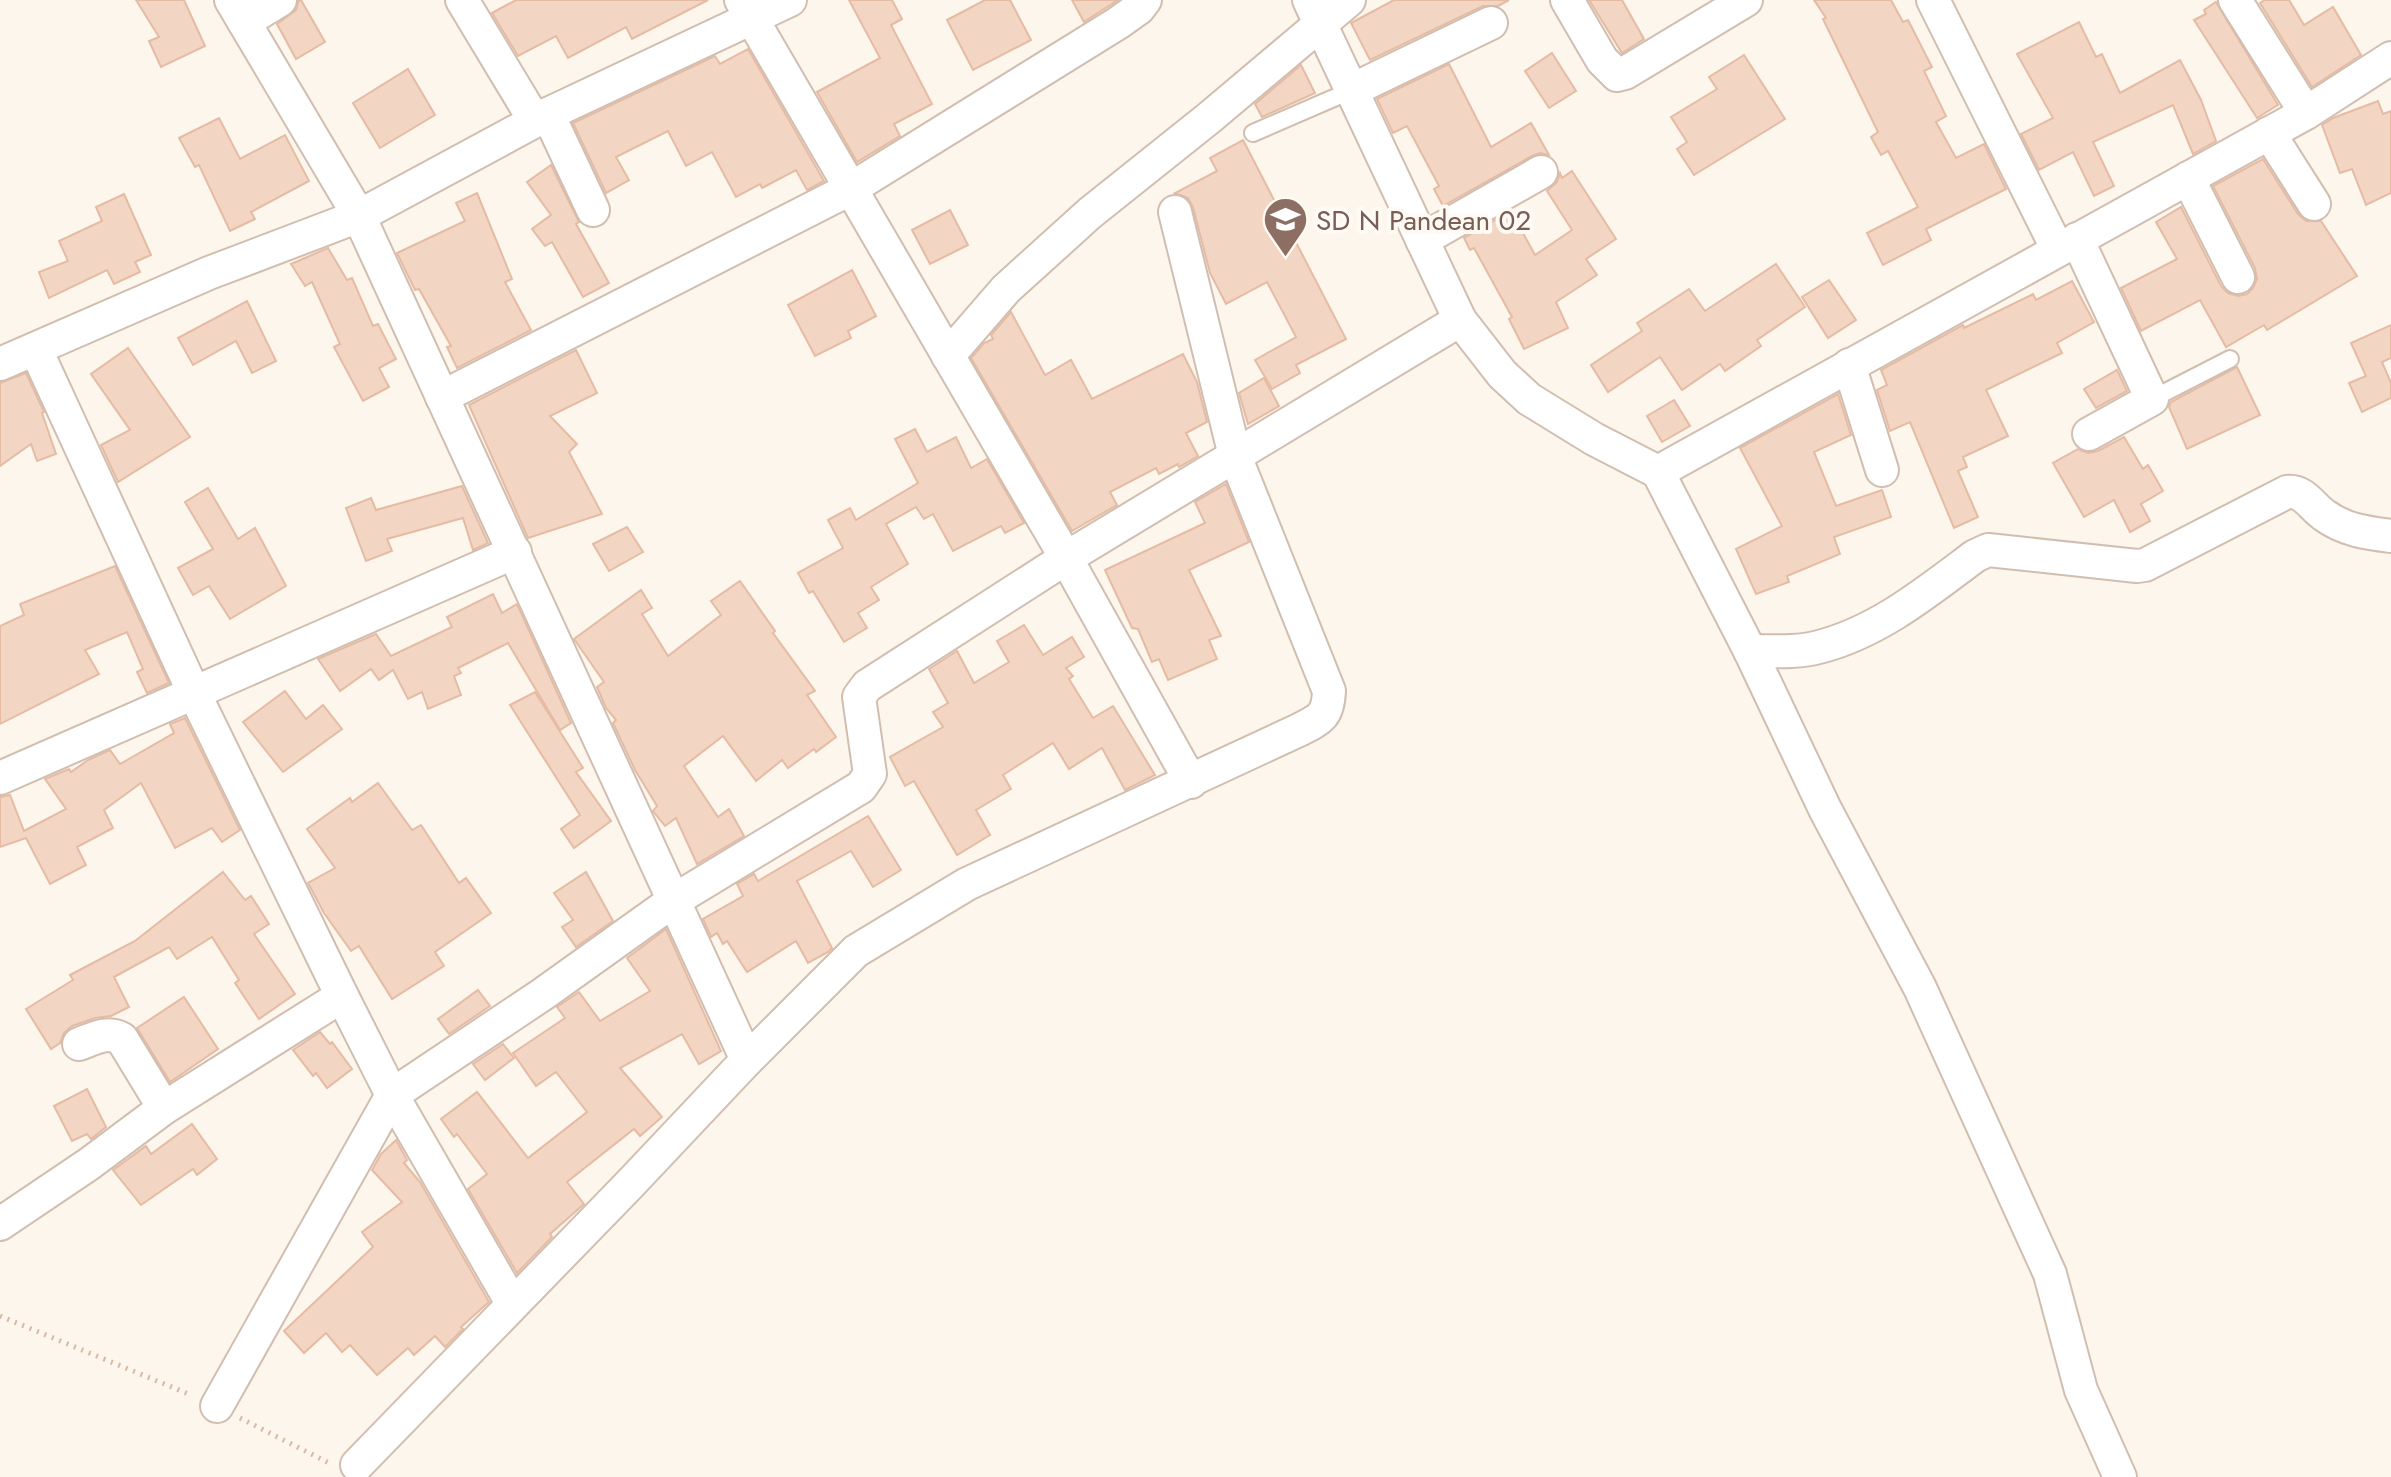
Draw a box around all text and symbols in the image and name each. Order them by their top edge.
school or university icon: SD N Pandean 02 [1261,196,1309,259]
place label: SD N Pandean 02 [1316,200,1531,241]

